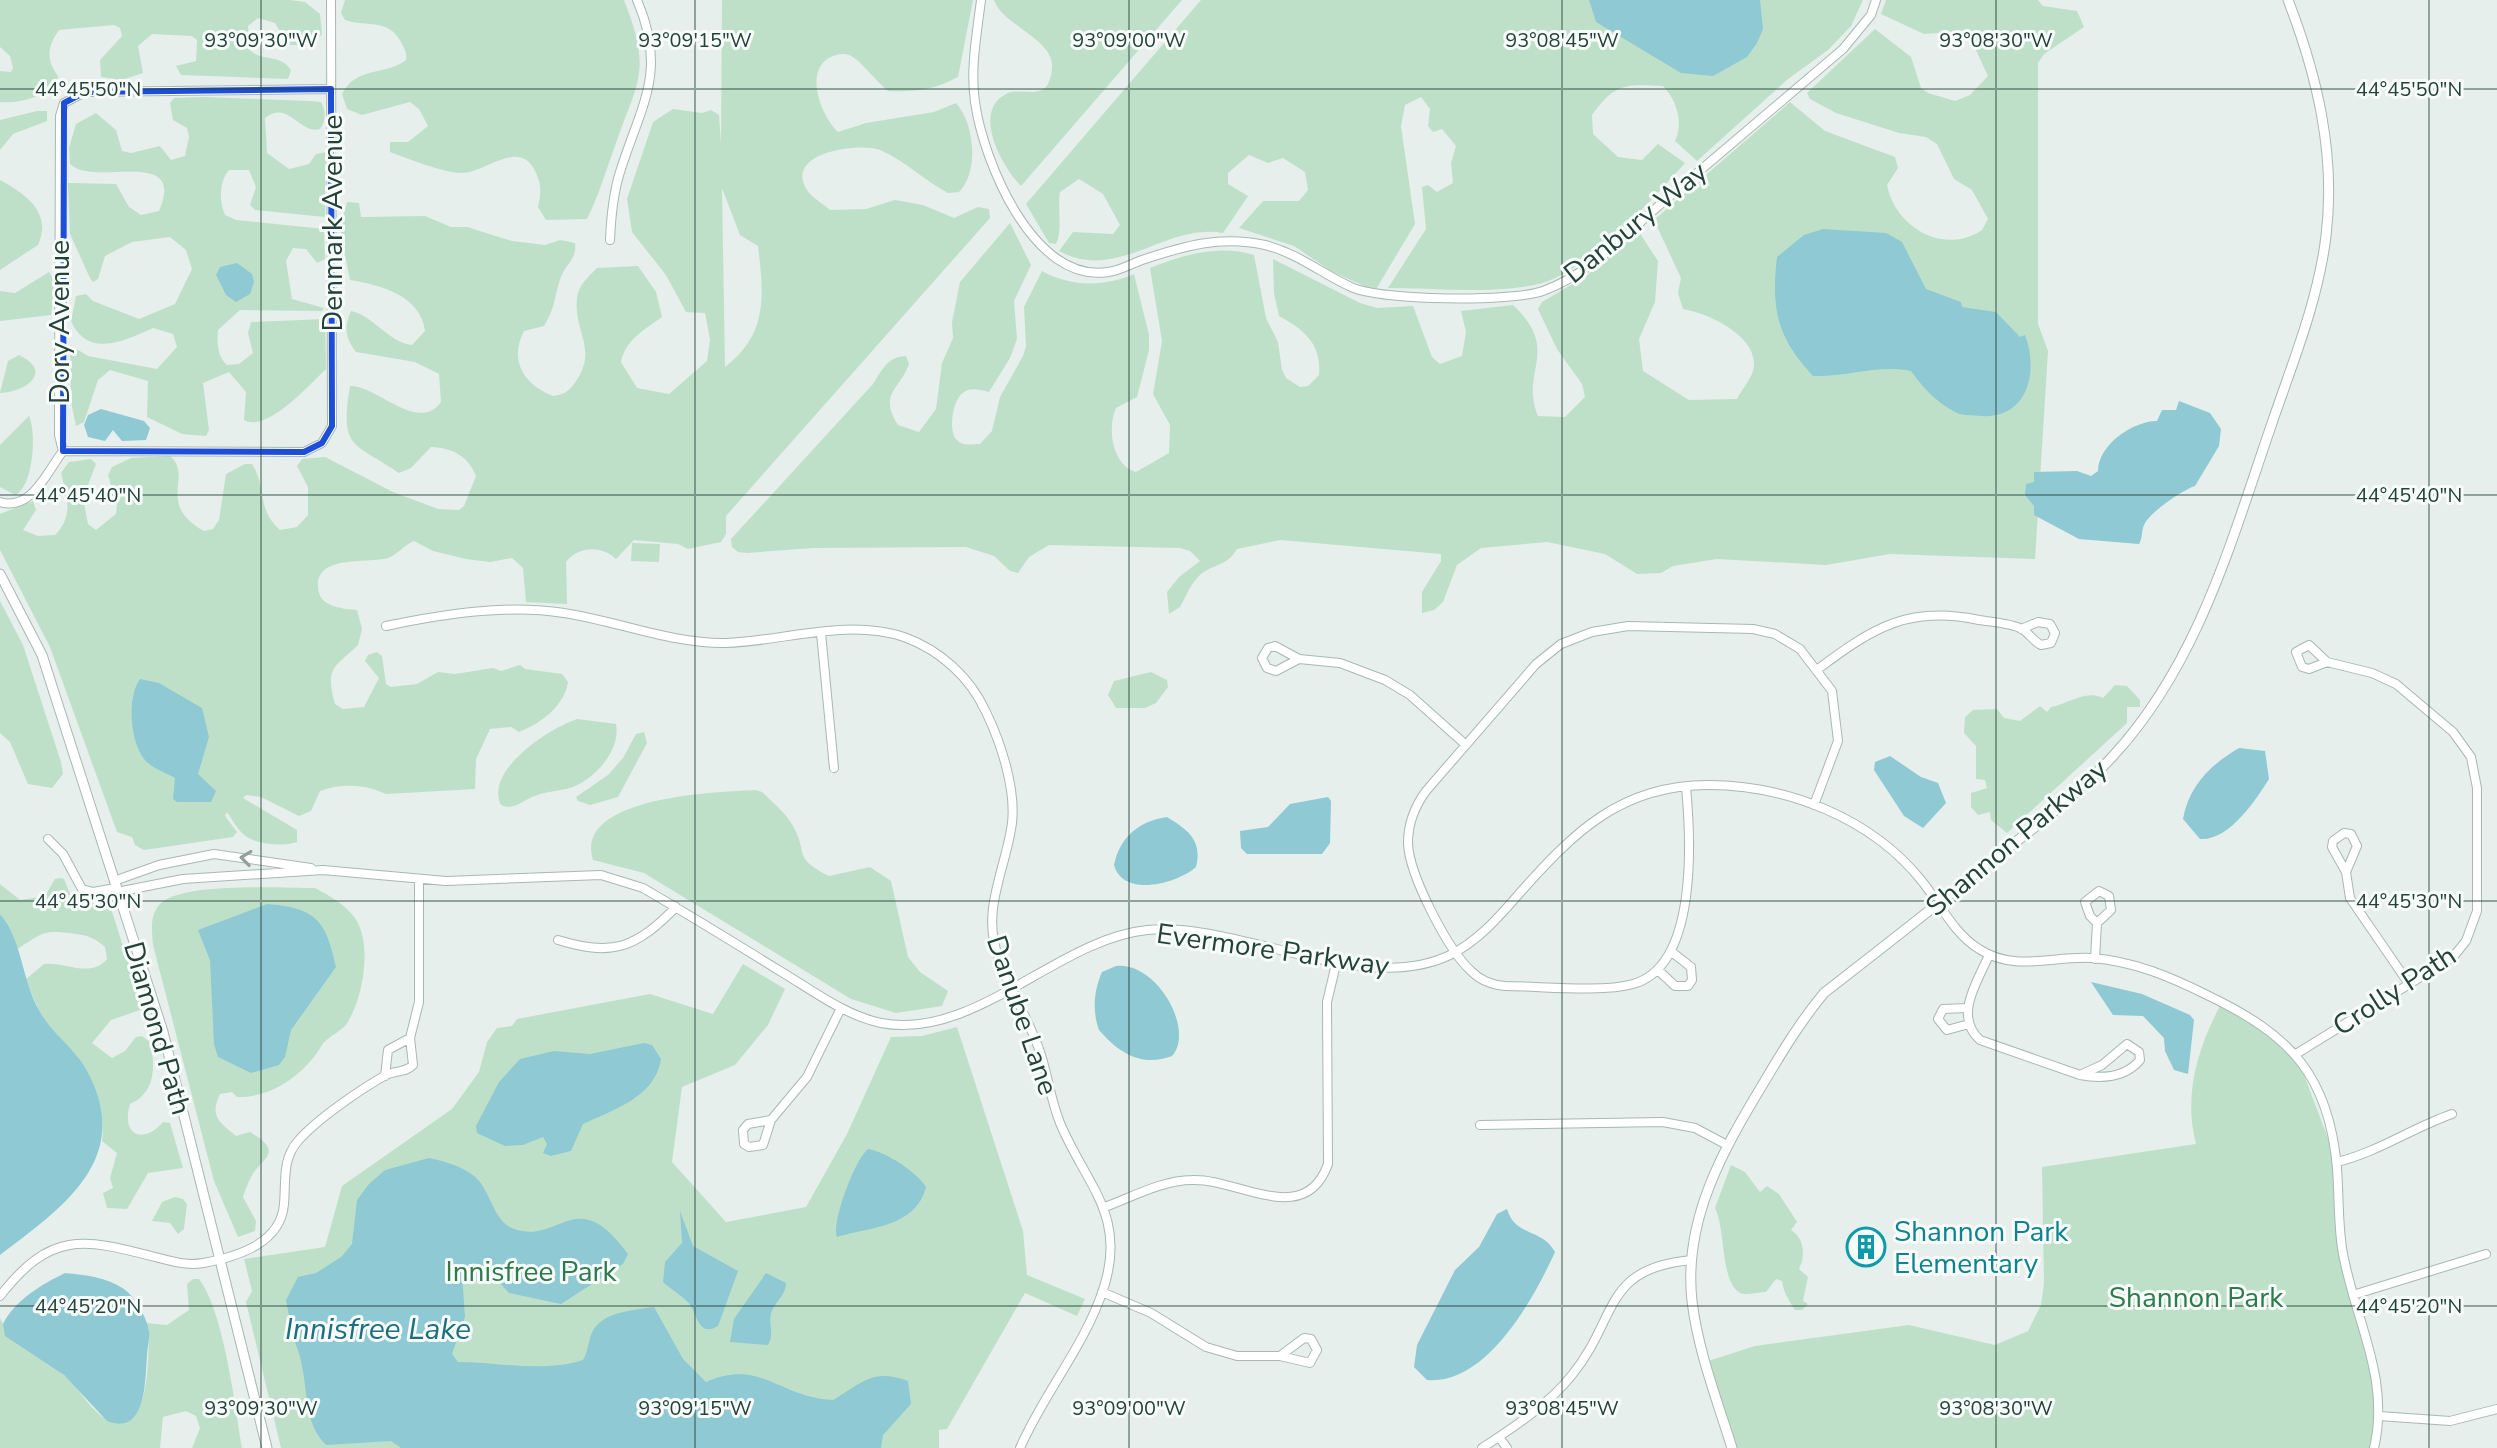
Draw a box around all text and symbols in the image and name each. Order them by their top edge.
text: 93°09'30"W [204,27,318,54]
text: 93°09'15"W [638,27,752,54]
text: 93°09'00"W [1072,27,1186,54]
text: 93°08'45"W [1505,27,1619,54]
text: 93°08'30"W [1939,27,2053,54]
text: 44°45'50"N [35,76,141,103]
text: 44°45'50"N [2356,76,2462,103]
street label: Denmark Avenue [314,115,352,331]
street label: Danbury Way [1556,153,1716,292]
street label: Dory Avenue [41,240,79,404]
text: 44°45'40"N [35,482,141,509]
text: 44°45'40"N [2356,482,2462,509]
street label: Shannon Parkway [1918,750,2116,925]
one-way arrow [239,850,253,867]
text: 44°45'30"N [35,888,141,915]
text: 44°45'30"N [2356,888,2462,915]
street label: Evermore Parkway [1154,915,1392,985]
street label: Danube Lane [977,930,1067,1100]
street label: Diamond Path [114,937,200,1119]
street label: Crolly Path [2326,937,2463,1045]
place label: Shannon Park Elementary [1894,1213,2069,1283]
building icon: Shannon Park Elementary [1845,1226,1887,1268]
park label: Innisfree Park [445,1253,618,1291]
park label: Shannon Park [2109,1279,2284,1317]
text: 44°45'20"N [35,1293,141,1320]
text: 44°45'20"N [2356,1293,2462,1320]
water label: Innisfree Lake [285,1309,471,1350]
text: 93°09'30"W [204,1395,318,1422]
text: 93°09'15"W [638,1395,752,1422]
text: 93°09'00"W [1072,1395,1186,1422]
text: 93°08'45"W [1505,1395,1619,1422]
text: 93°08'30"W [1939,1395,2053,1422]

